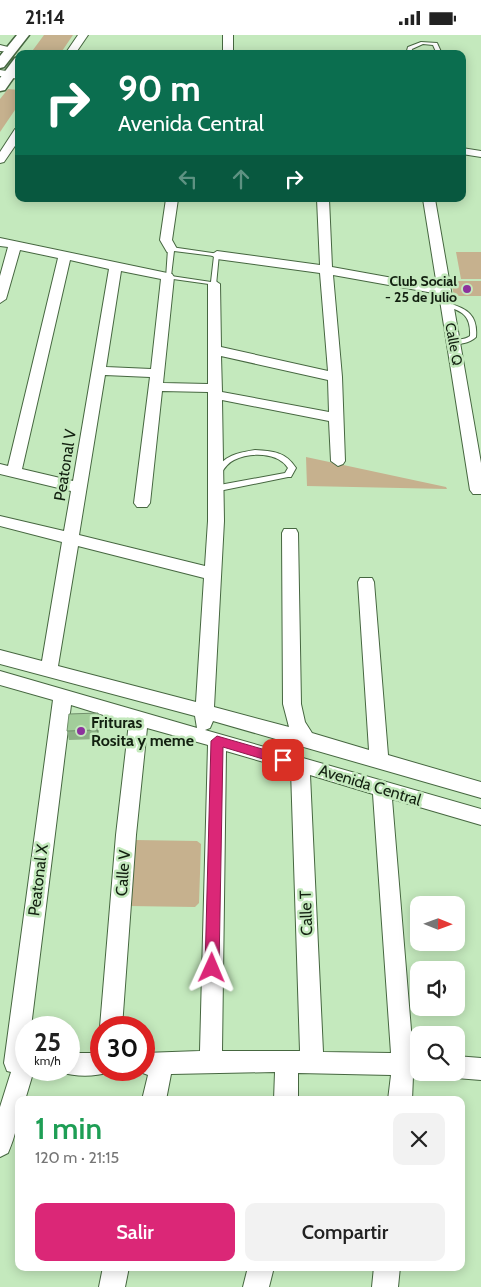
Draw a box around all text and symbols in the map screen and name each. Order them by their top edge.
text: 21:14 [25,6,65,29]
text: 90 m [118,67,201,110]
icon: right [35,70,100,135]
text: Avenida Central [118,110,264,137]
icon: left [174,165,202,193]
icon: ahead [227,165,255,193]
icon: right [280,165,308,193]
place label: Club Social - 25 de Julio [385,272,457,306]
marker: Club Social - 25 de Julio [461,283,473,295]
street label: Calle Q [441,321,467,367]
street label: Peatonal V [50,427,80,502]
place label: Frituras Rosita y meme [91,713,194,750]
marker: Frituras Rosita y meme [75,725,87,737]
pin [262,739,304,781]
icon: arrive [269,746,297,774]
street label: Avenida Central [316,760,424,810]
street label: Peatonal X [24,842,52,917]
street label: Calle V [112,849,134,897]
street label: Calle T [296,890,316,936]
north arrow [410,896,465,951]
map controls [410,896,465,1081]
position arrow [185,941,237,993]
button: sound [410,961,465,1016]
speed limit sign: 30 [90,1016,155,1081]
button: search [410,1026,465,1081]
text: 25 [34,1027,61,1057]
text: km/h [34,1053,61,1068]
text: 1 min [35,1110,102,1147]
button: close [393,1113,445,1165]
text: 120 m · 21:15 [35,1148,119,1167]
button: Salir [35,1203,235,1261]
button: Compartir [245,1203,445,1261]

